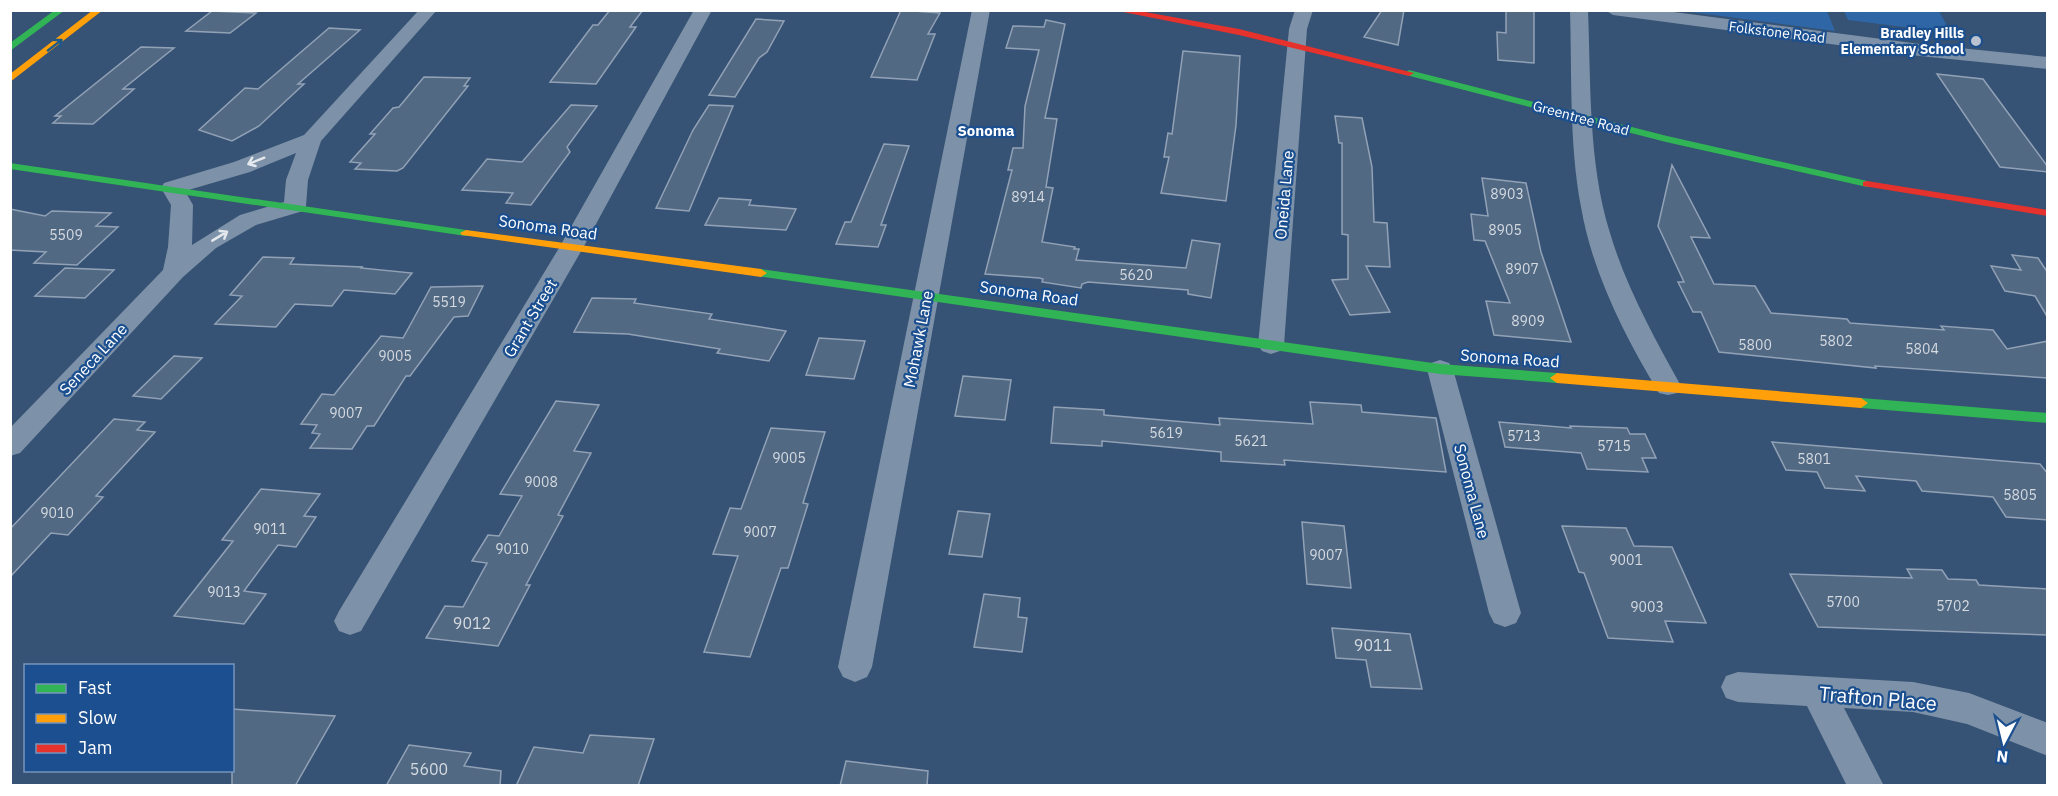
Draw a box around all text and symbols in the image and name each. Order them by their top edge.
street label: Folkstone Road [1728,17,1826,47]
place label: Bradley Hills Elementary School [1840,24,1964,58]
marker: Bradley Hills Elementary School [1969,34,1983,48]
one-way arrow [47,38,63,51]
street label: Greentree Road [1531,96,1631,140]
district label: Sonoma [957,121,1015,140]
street label: Oneida Lane [1270,149,1298,240]
one-way arrow [247,156,266,167]
house number: 8903 [1490,185,1524,203]
house number: 8914 [1011,188,1045,206]
street label: Sonoma Road [497,210,599,244]
house number: 8905 [1488,221,1522,239]
house number: 5509 [49,226,83,244]
one-way arrow [211,229,228,241]
house number: 8907 [1505,260,1539,278]
house number: 5620 [1119,266,1153,284]
street label: Grant Street [499,275,561,361]
street label: Sonoma Road [978,276,1080,310]
street label: Mohawk Lane [899,289,937,389]
house number: 5519 [432,293,466,311]
house number: 8909 [1511,312,1545,330]
street label: Seneca Lane [55,319,131,399]
house number: 5802 [1819,332,1853,350]
house number: 5800 [1738,336,1772,354]
house number: 5804 [1905,340,1939,358]
street label: Sonoma Road [1460,345,1560,371]
house number: 9005 [378,347,412,365]
house number: 9007 [329,404,363,422]
house number: 5619 [1149,424,1183,442]
house number: 5713 [1507,427,1541,445]
house number: 5621 [1234,432,1268,450]
house number: 5715 [1597,437,1631,455]
street label: Sonoma Lane [1450,442,1494,541]
house number: 9005 [772,449,806,467]
house number: 5801 [1797,450,1831,468]
house number: 9008 [524,473,558,491]
house number: 5805 [2003,486,2037,504]
house number: 9010 [40,504,74,522]
house number: 9011 [253,520,287,538]
house number: 9007 [743,523,777,541]
house number: 9010 [495,540,529,558]
house number: 9007 [1309,546,1343,564]
house number: 9001 [1609,551,1643,569]
house number: 9013 [207,583,241,601]
house number: 5700 [1826,593,1860,611]
house number: 5702 [1936,597,1970,615]
house number: 9003 [1630,598,1664,616]
house number: 9012 [453,613,491,633]
house number: 9011 [1354,635,1392,655]
legend [24,664,234,772]
text: Fast [78,676,112,699]
street label: Trafton Place [1818,679,1938,717]
text: Slow [78,706,117,729]
north arrow [1974,712,2034,772]
text: Jam [78,736,113,759]
text: N [1995,746,2009,768]
house number: 5600 [410,759,448,779]

